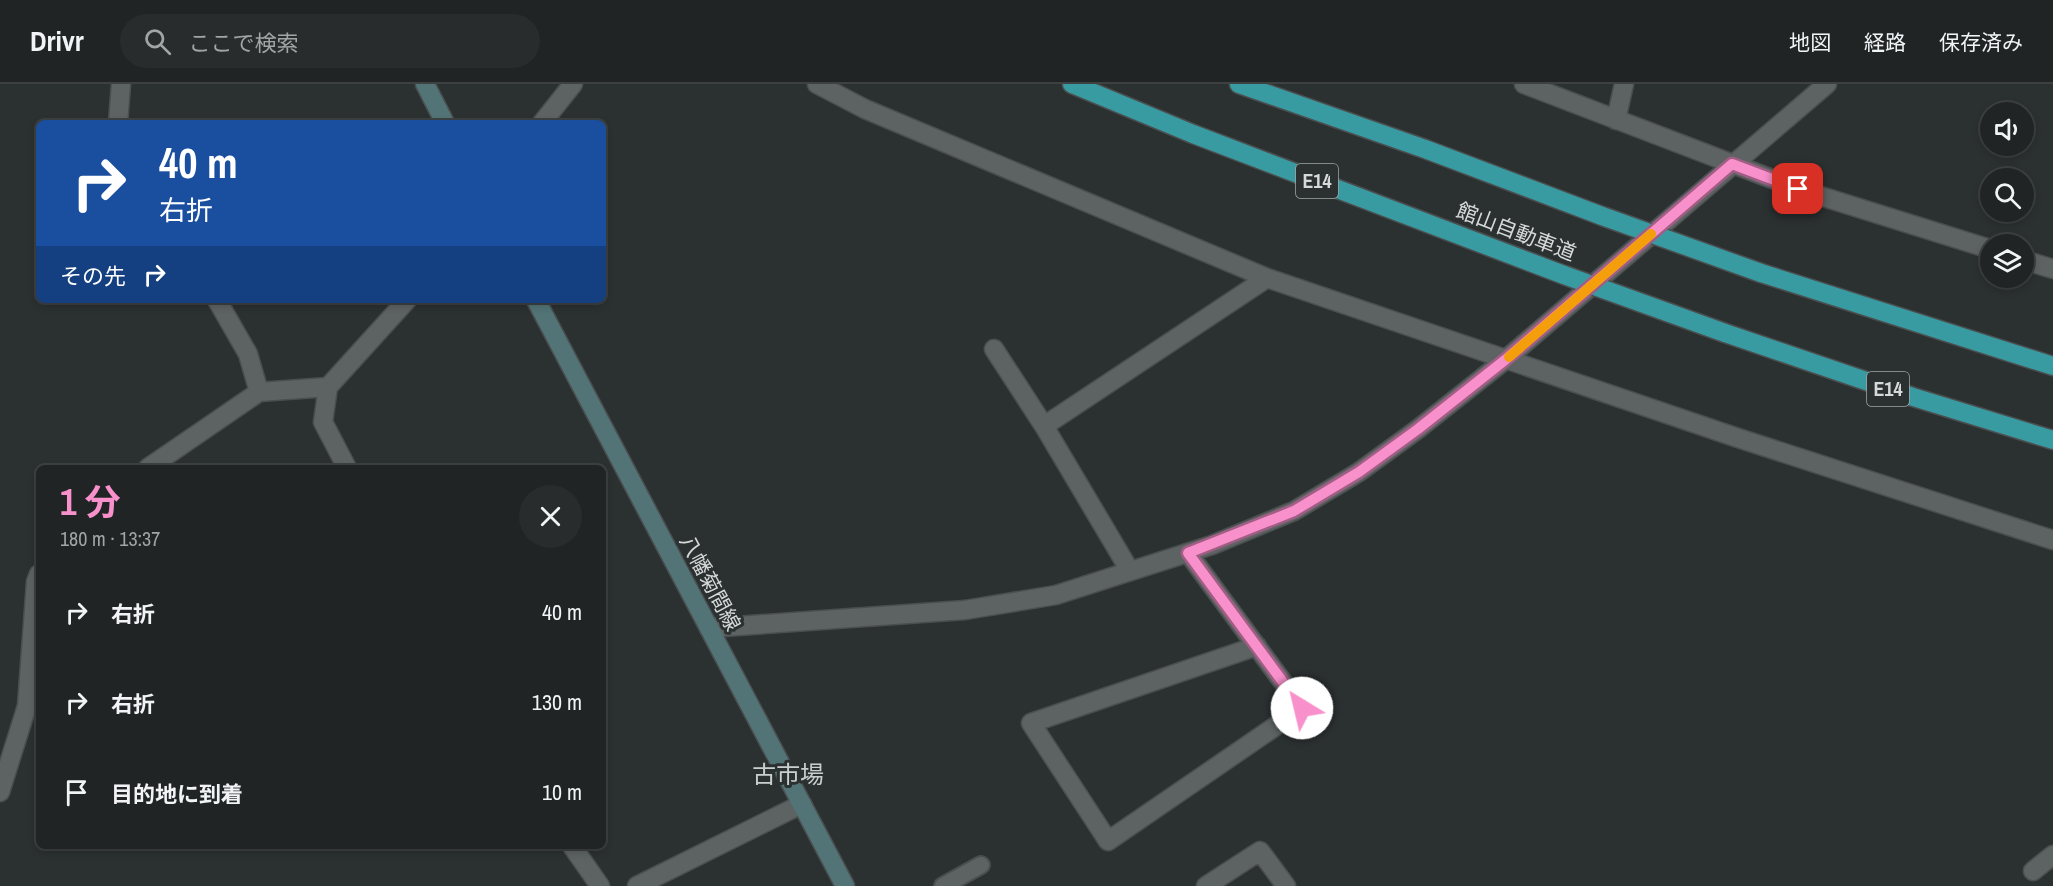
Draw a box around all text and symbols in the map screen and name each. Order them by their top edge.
search box [120,14,540,68]
text: Drivr [30,22,84,60]
icon: search [141,25,174,58]
text: ここで検索 [189,28,299,58]
text: 地図 [1789,28,1831,57]
text: 経路 [1864,28,1906,57]
text: 保存済み [1939,28,2023,57]
map controls [1980,102,2034,288]
button: sound [1980,102,2034,156]
text: 40 m [159,135,238,191]
icon: right [60,144,138,222]
pin [1772,163,1823,214]
road number: E14 [1296,164,1338,198]
button: search [1980,168,2034,222]
icon: arrive [1781,172,1814,205]
text: 右折 [159,192,213,228]
street label: 館山自動車道 [1452,195,1580,268]
button: layers [1980,234,2034,288]
icon: right [138,258,171,291]
text: その先 [60,261,126,291]
road number: E14 [1867,372,1909,406]
text: 1 分 [60,478,121,526]
button: close [519,485,582,548]
text: 180 m · 13:37 [60,525,160,552]
street label: 八幡菊間線 [673,530,748,636]
icon: right [60,596,93,629]
text: 40 m [542,597,582,627]
text: 右折 [111,599,155,629]
position arrow [1270,676,1334,740]
icon: right [60,686,93,719]
text: 130 m [532,687,582,717]
text: 右折 [111,689,155,719]
district label: 古市場 [752,758,824,790]
icon: arrive [60,776,93,809]
text: 10 m [542,777,582,807]
text: 目的地に到着 [111,779,243,809]

